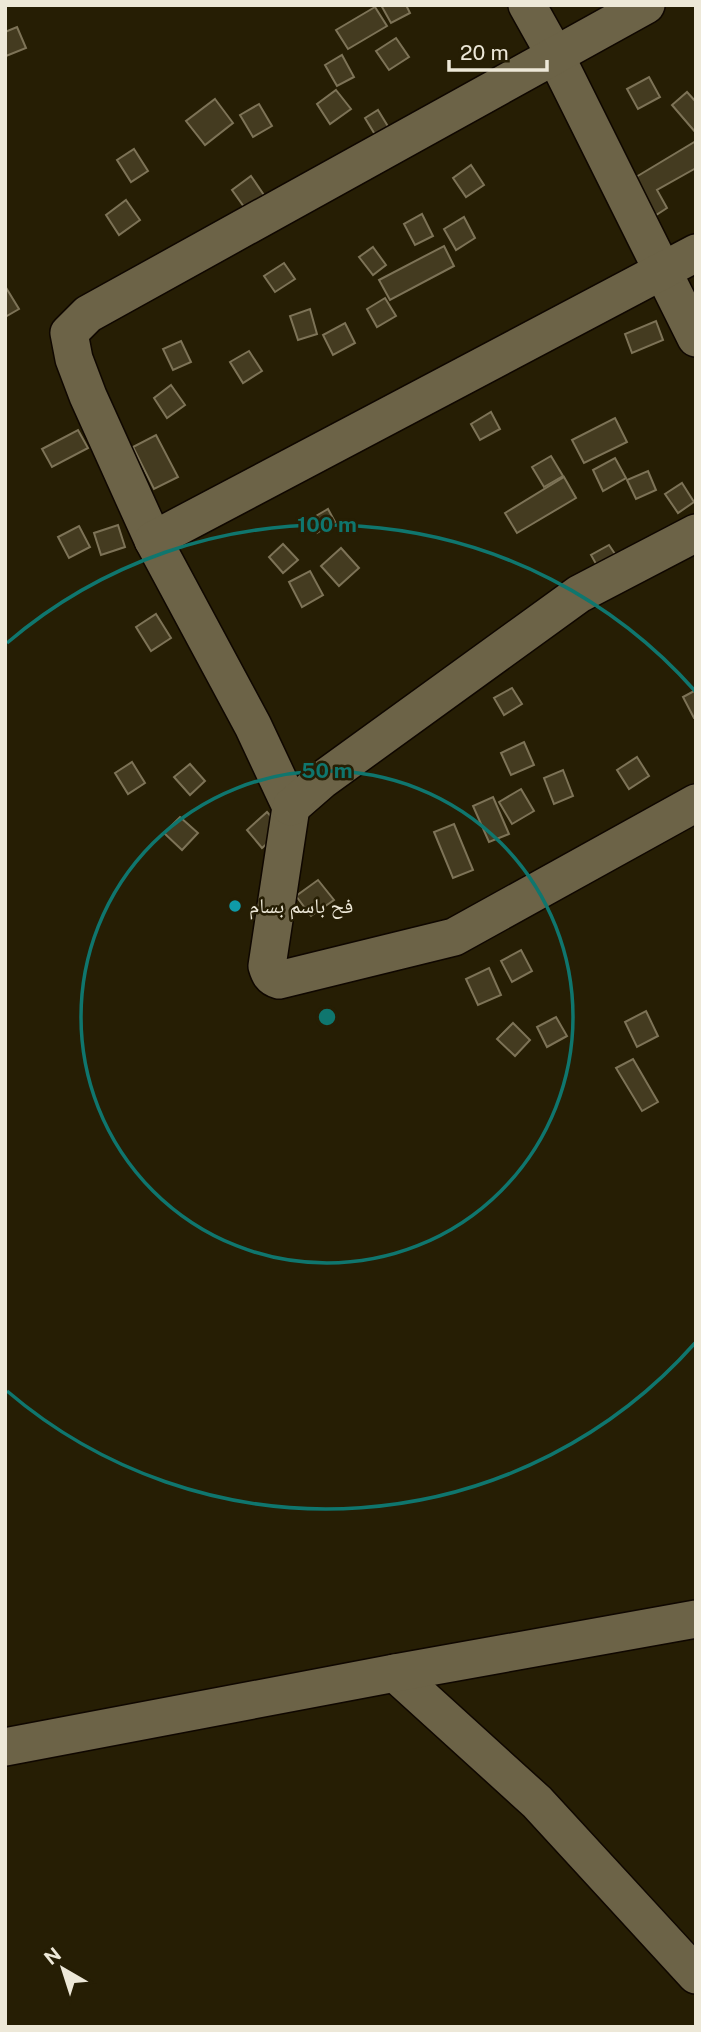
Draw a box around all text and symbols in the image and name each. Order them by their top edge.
scale bar [449,28,547,72]
text: 20 m [460,40,509,65]
text: 100 m [297,512,357,537]
text: 50 m [301,758,353,783]
place label: فح باسم بسام [249,893,353,920]
marker: فح باسم بسام [227,898,243,914]
centre of rings [315,1005,339,1029]
north arrow [28,1934,98,2004]
text: N [40,1943,65,1969]

